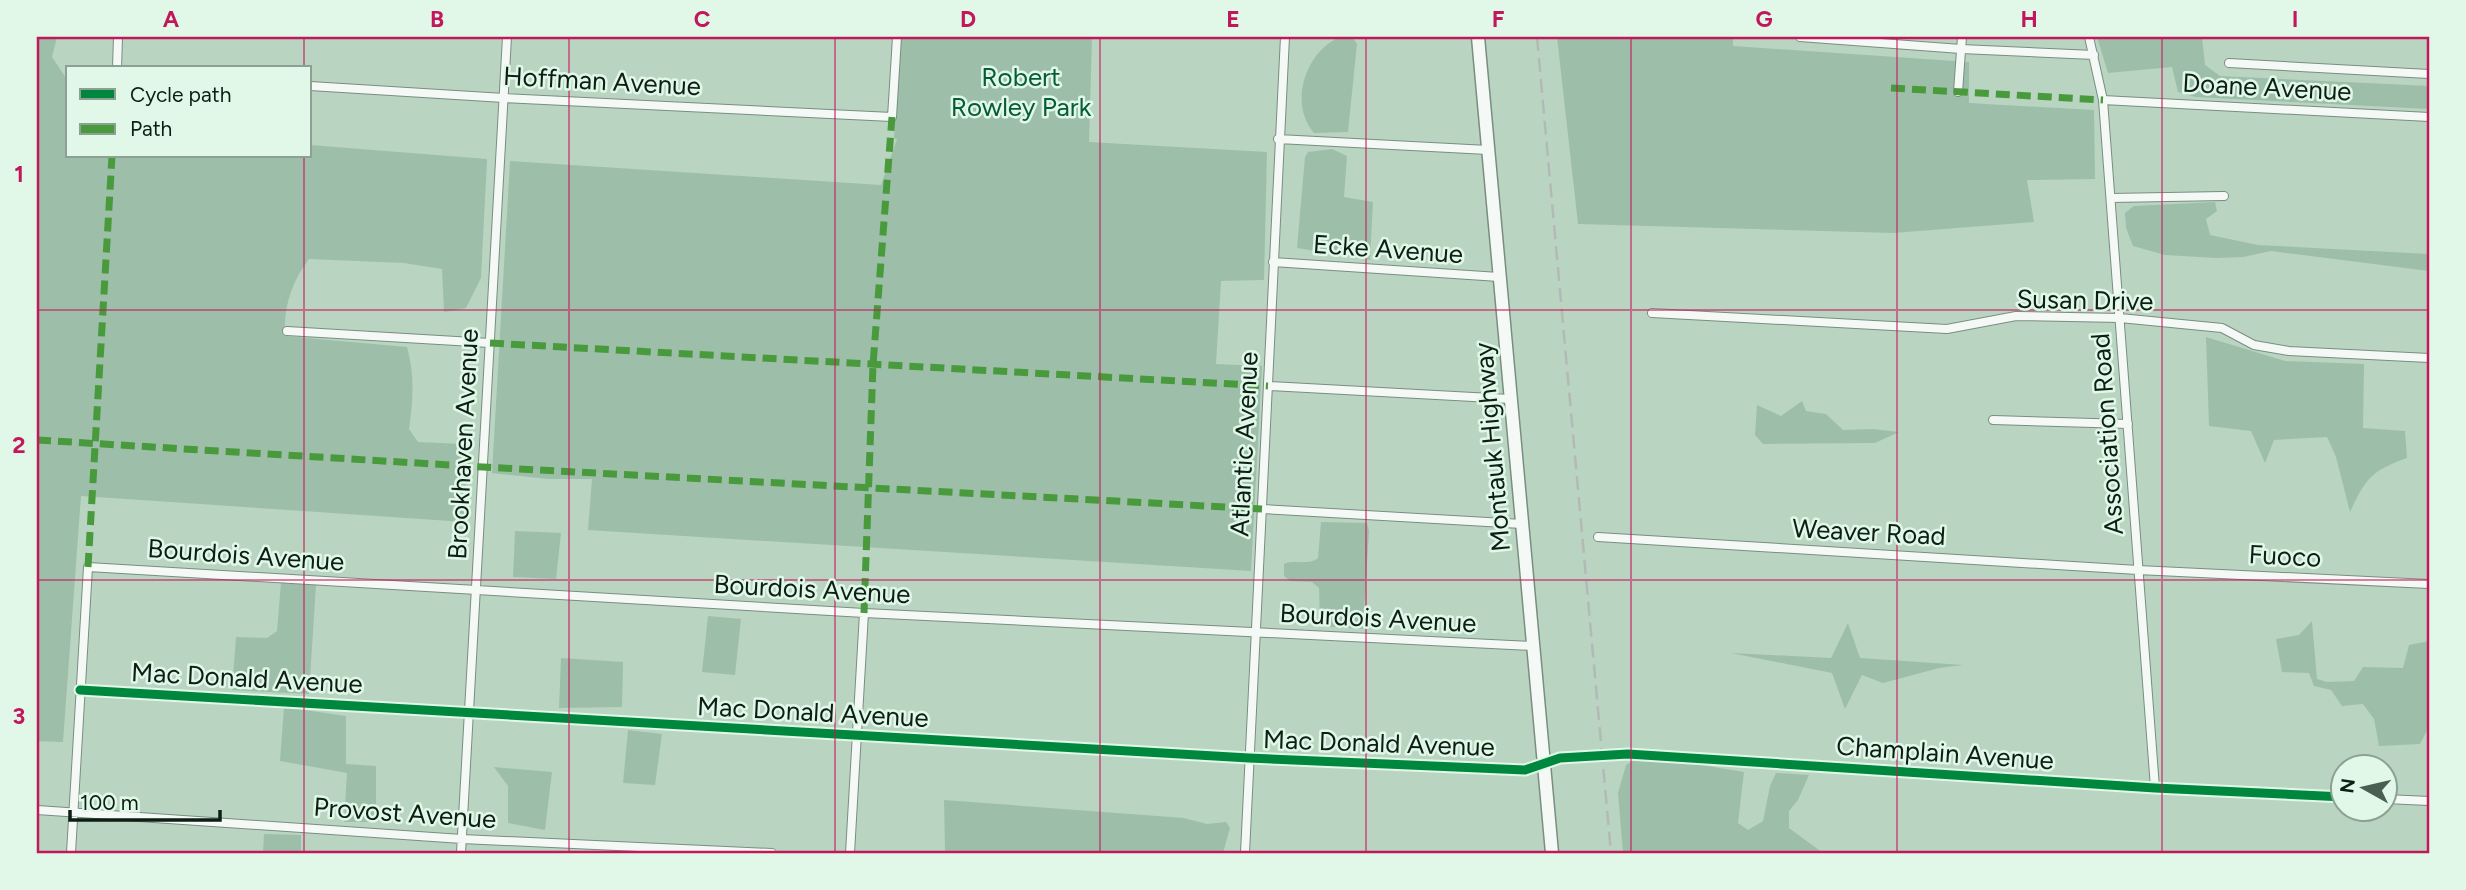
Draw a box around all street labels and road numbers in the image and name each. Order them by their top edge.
street label: Hoffman Avenue [502,60,702,102]
street label: Doane Avenue [2182,67,2352,107]
street label: Ecke Avenue [1312,228,1464,270]
street label: Susan Drive [2016,283,2154,317]
street label: Brookhaven Avenue [441,328,485,560]
street label: Association Road [2084,332,2130,536]
street label: Montauk Highway [1467,341,1517,553]
street label: Atlantic Avenue [1223,351,1265,537]
street label: Weaver Road [1791,512,1947,552]
street label: Bourdois Avenue [147,532,345,578]
street label: Fuoco [2248,538,2322,574]
street label: Bourdois Avenue [713,568,911,610]
street label: Bourdois Avenue [1279,597,1477,639]
street label: Mac Donald Avenue [130,656,364,700]
street label: Mac Donald Avenue [696,690,930,734]
street label: Mac Donald Avenue [1263,723,1495,763]
street label: Champlain Avenue [1835,729,2055,777]
street label: Provost Avenue [313,791,497,835]

